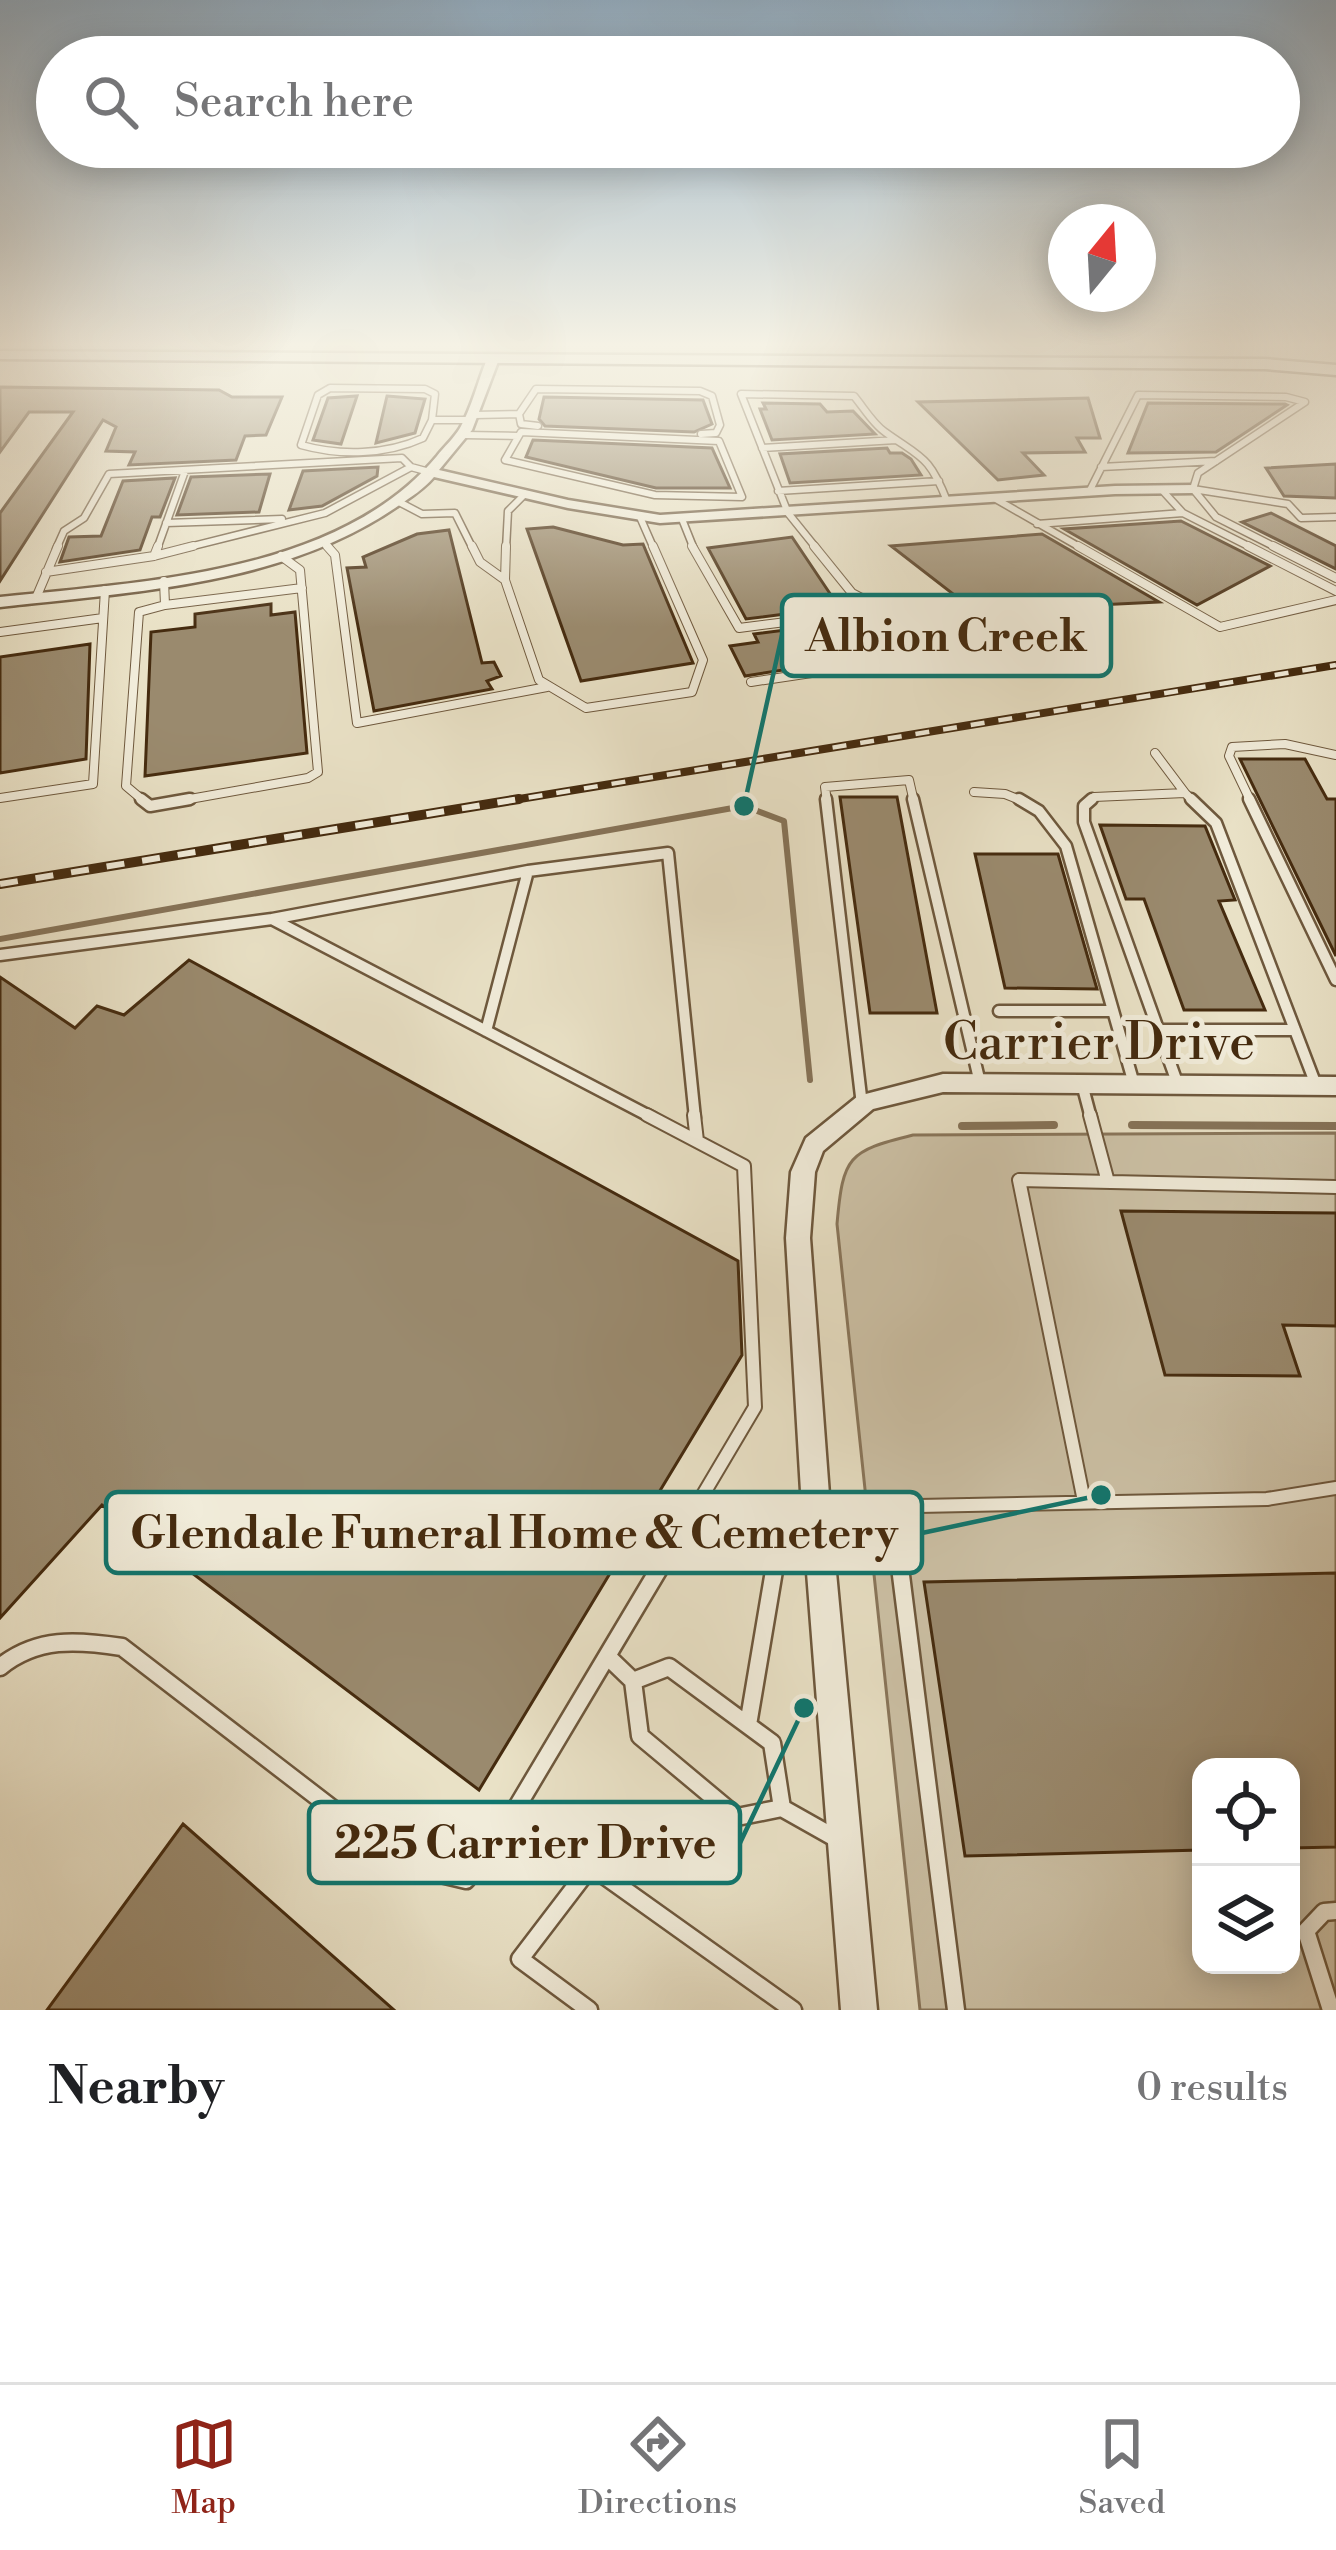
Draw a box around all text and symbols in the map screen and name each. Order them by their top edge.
search box [36,36,1300,168]
icon: search [78,69,144,135]
text: Search here [174,74,414,131]
north arrow [1048,204,1156,312]
callout: Albion Creek [782,595,1111,676]
text: Albion Creek [804,609,1088,666]
street label: Carrier Drive [943,1012,1255,1076]
callout: Glendale Funeral Home & Cemetery [106,1492,922,1573]
text: Glendale Funeral Home & Cemetery [130,1506,898,1563]
map controls [1192,1758,1300,1974]
button: locate [1192,1758,1300,1866]
callout: 225 Carrier Drive [309,1802,740,1883]
text: 225 Carrier Drive [334,1816,716,1873]
button: layers [1192,1866,1300,1974]
text: Nearby [48,2056,224,2120]
text: 0 results [1136,2064,1288,2113]
tab: Map [171,2411,237,2524]
tab: Directions [578,2411,737,2524]
tab: Saved [1079,2411,1165,2524]

